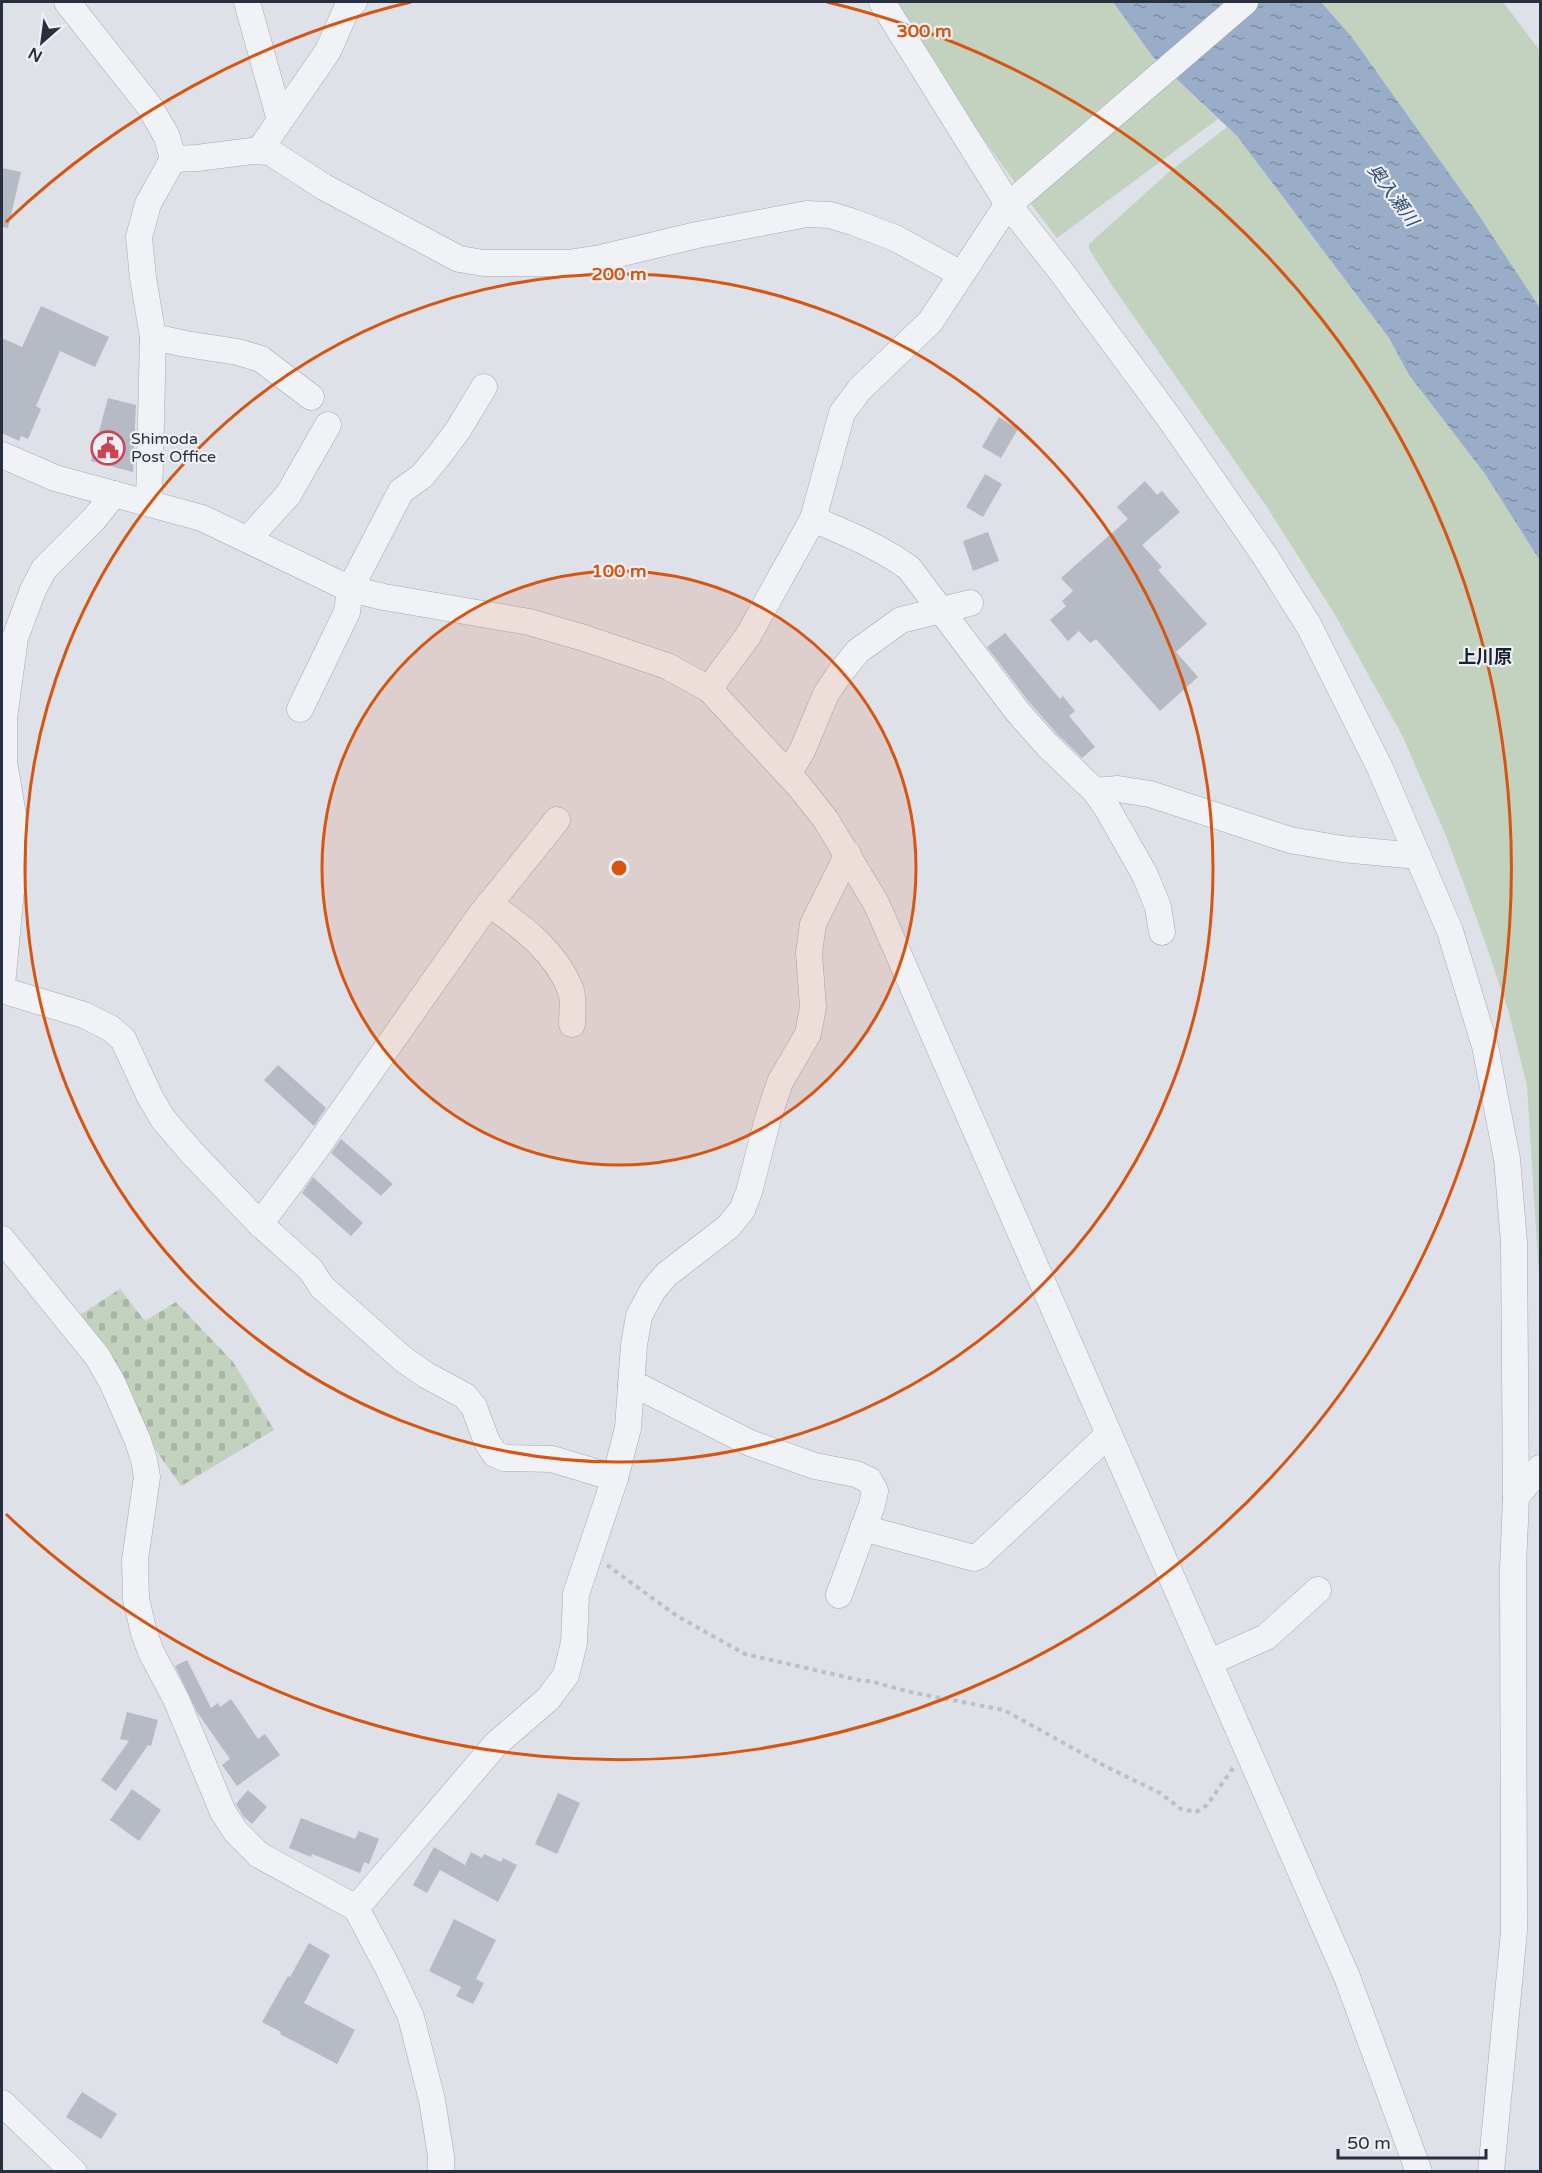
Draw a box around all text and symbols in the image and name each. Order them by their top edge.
north arrow [12,12,72,72]
text: 300 m [896,20,952,42]
text: N [25,43,46,66]
water label: 奥入瀬川 [1363,159,1424,232]
text: 200 m [591,263,647,285]
place label: Shimoda Post Office [131,429,216,467]
public building icon: Shimoda Post Office [90,430,126,466]
text: 100 m [591,560,647,582]
district label: 上川原 [1458,646,1512,668]
centre of rings [609,858,629,878]
scale bar [1338,2122,1486,2160]
text: 50 m [1347,2132,1391,2154]

